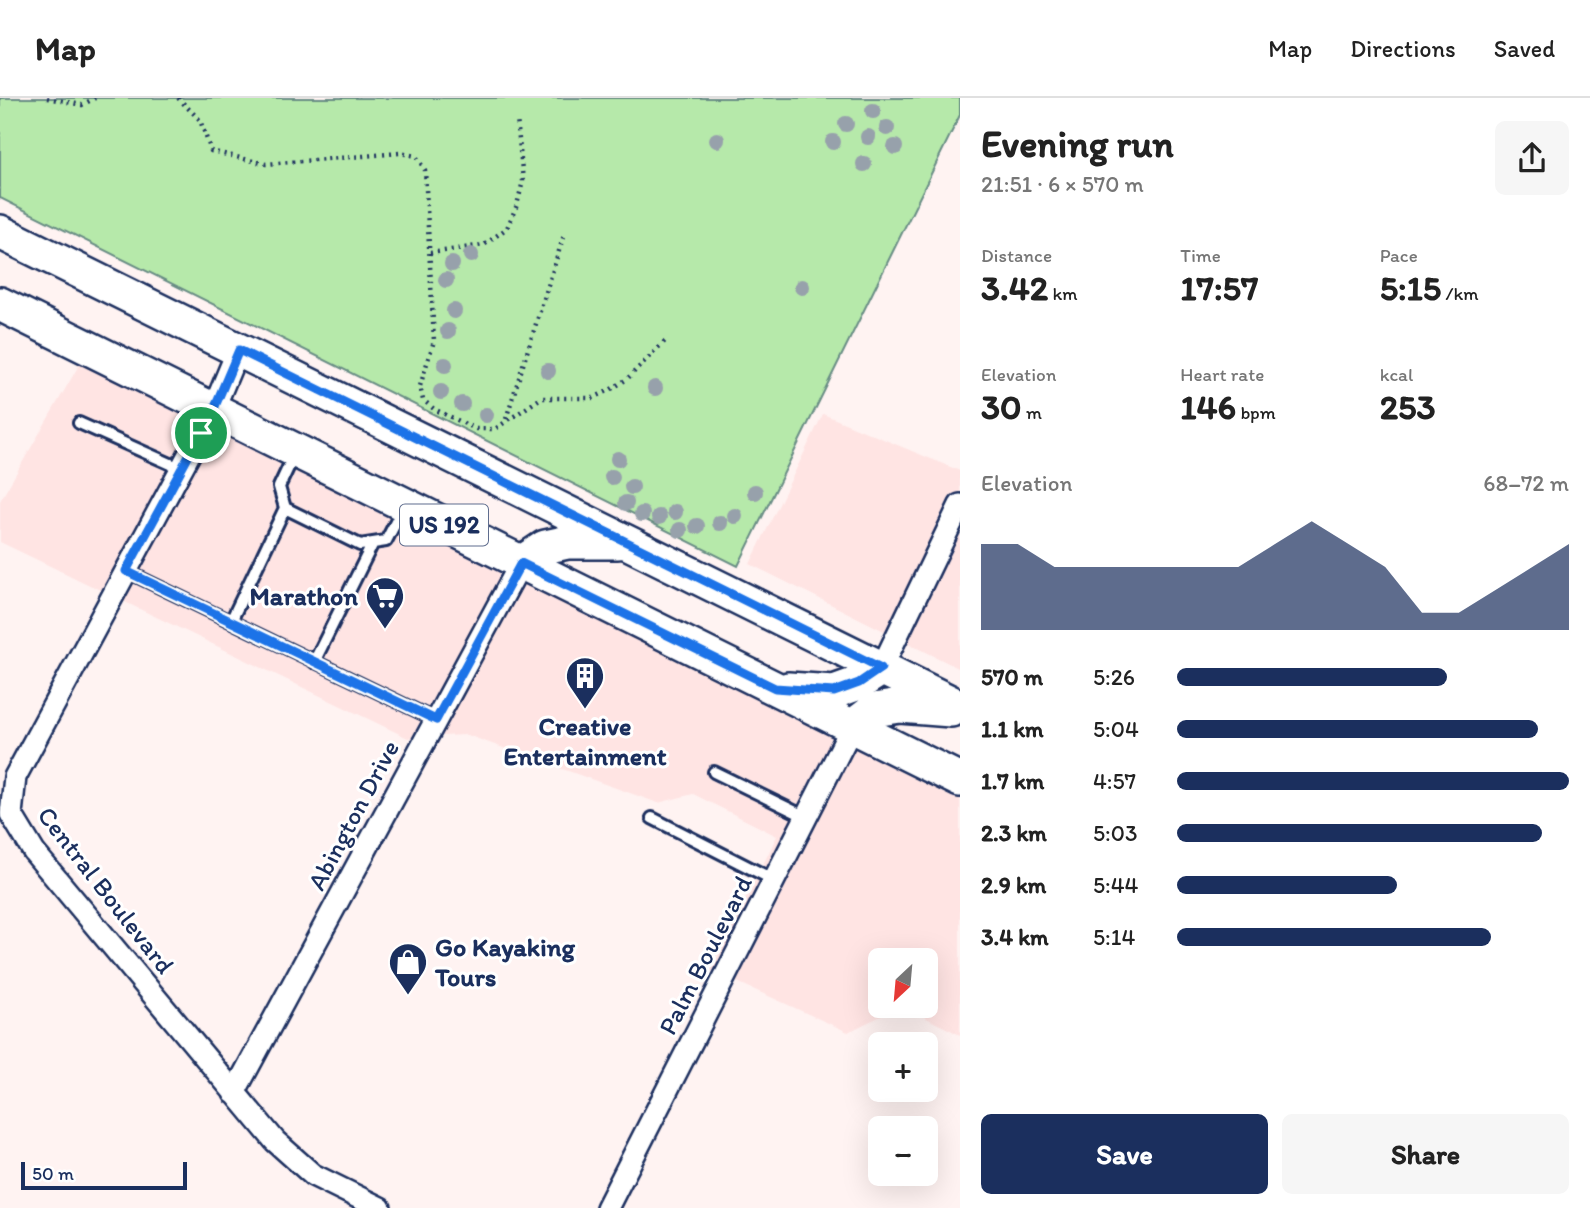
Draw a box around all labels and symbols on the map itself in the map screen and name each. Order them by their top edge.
pin [171,403,231,463]
road number: US 192 [400,504,488,546]
supermarket icon: Marathon [364,575,406,630]
place label: Marathon [249,580,358,612]
building icon: Creative Entertainment [564,655,606,710]
place label: Creative Entertainment [503,710,667,772]
street label: Abington Drive [300,735,406,895]
street label: Central Boulevard [31,800,181,980]
street label: Palm Boulevard [651,870,759,1040]
place label: Go Kayaking Tours [434,931,576,993]
shop icon: Go Kayaking Tours [387,941,429,996]
north arrow [868,948,938,1018]
scale bar [21,1159,187,1191]

